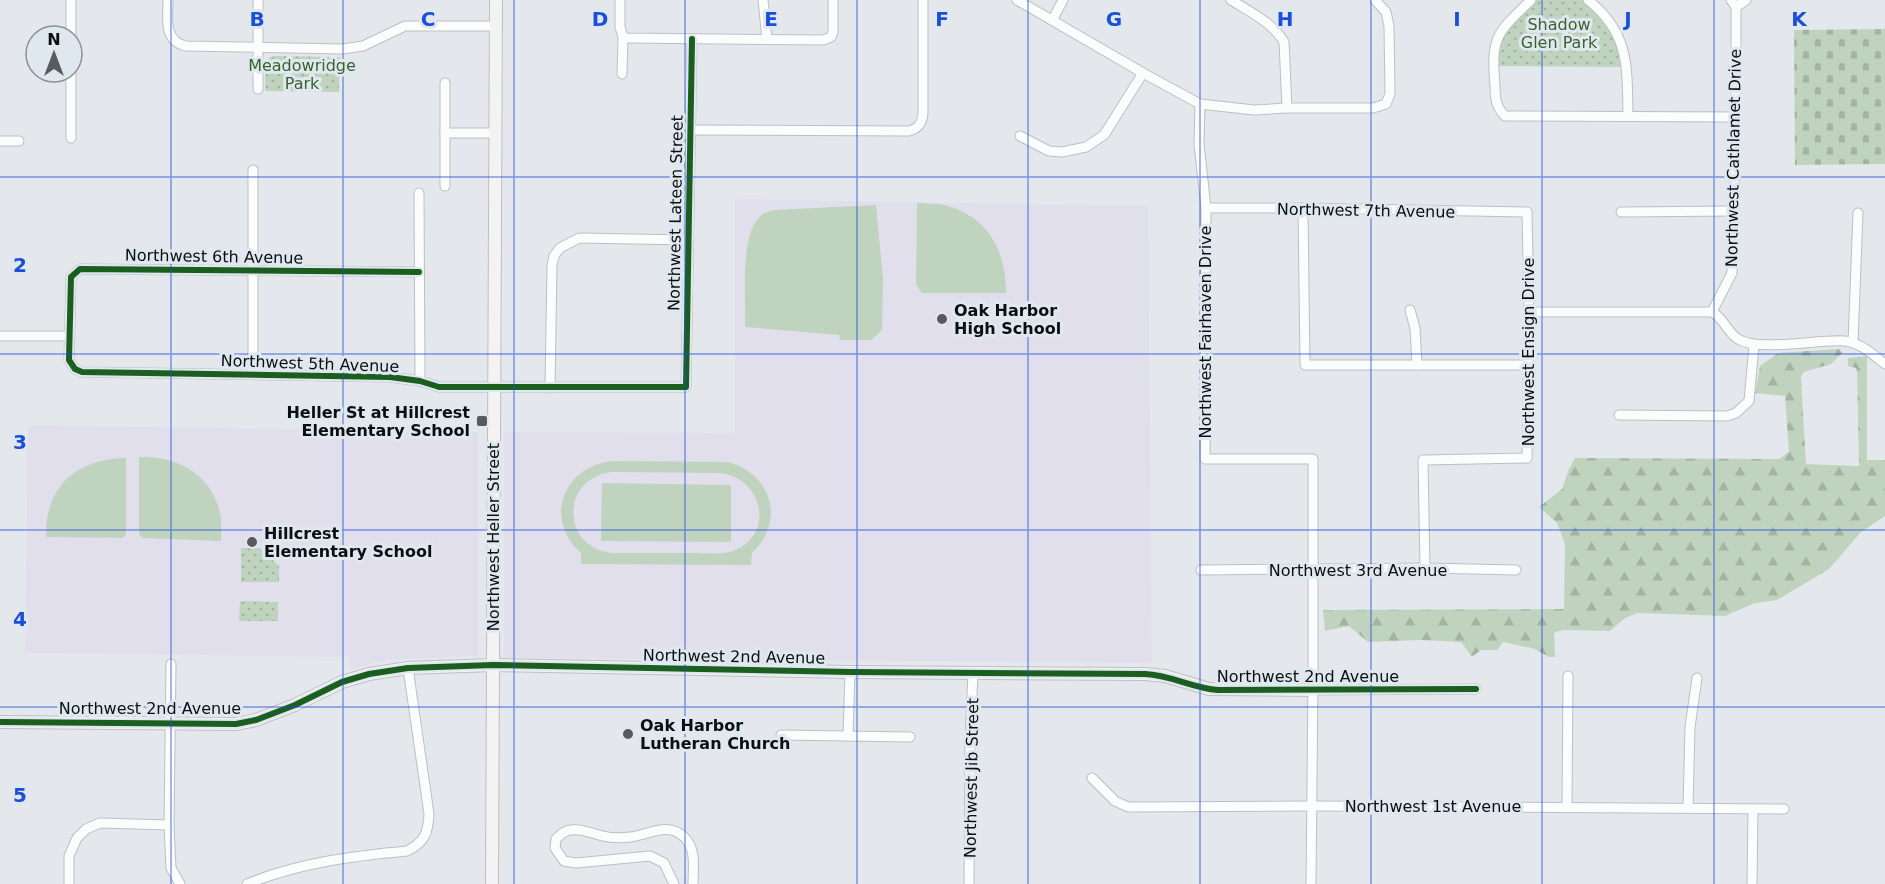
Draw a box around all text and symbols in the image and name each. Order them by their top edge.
text: B [249,7,265,31]
text: C [421,7,435,31]
text: D [592,7,608,31]
text: E [764,7,778,31]
text: F [935,7,949,31]
text: G [1106,7,1122,31]
text: H [1277,7,1293,31]
text: I [1453,7,1461,31]
text: J [1622,7,1632,31]
text: K [1791,7,1808,31]
park label: Shadow Glen Park [1521,15,1598,52]
north arrow [24,24,84,84]
text: N [47,30,61,49]
street label: Northwest Cathlamet Drive [1722,49,1745,267]
park label: Meadowridge Park [248,56,356,93]
street label: Northwest Lateen Street [664,115,687,311]
street label: Northwest 7th Avenue [1277,199,1455,222]
street label: Northwest Fairhaven Drive [1196,226,1215,438]
street label: Northwest 6th Avenue [125,245,303,268]
text: 2 [13,253,27,277]
street label: Northwest Ensign Drive [1519,258,1538,446]
place label: Oak Harbor High School [954,301,1061,338]
marker: Oak Harbor High School [935,312,949,326]
street label: Northwest 5th Avenue [220,351,400,376]
place label: Heller St at Hillcrest Elementary School [286,403,470,440]
marker: Heller St at Hillcrest Elementary School [475,414,489,428]
text: 3 [13,430,27,454]
street label: Northwest Heller Street [484,443,503,631]
place label: Hillcrest Elementary School [264,524,432,561]
marker: Hillcrest Elementary School [245,535,259,549]
street label: Northwest 3rd Avenue [1269,561,1447,580]
text: 4 [13,607,27,631]
street label: Northwest 2nd Avenue [643,645,825,668]
street label: Northwest 2nd Avenue [1217,667,1399,686]
street label: Northwest Jib Street [961,698,982,858]
street label: Northwest 2nd Avenue [59,699,241,718]
place label: Oak Harbor Lutheran Church [640,716,790,753]
marker: Oak Harbor Lutheran Church [621,727,635,741]
text: 5 [13,783,27,807]
street label: Northwest 1st Avenue [1345,797,1521,816]

